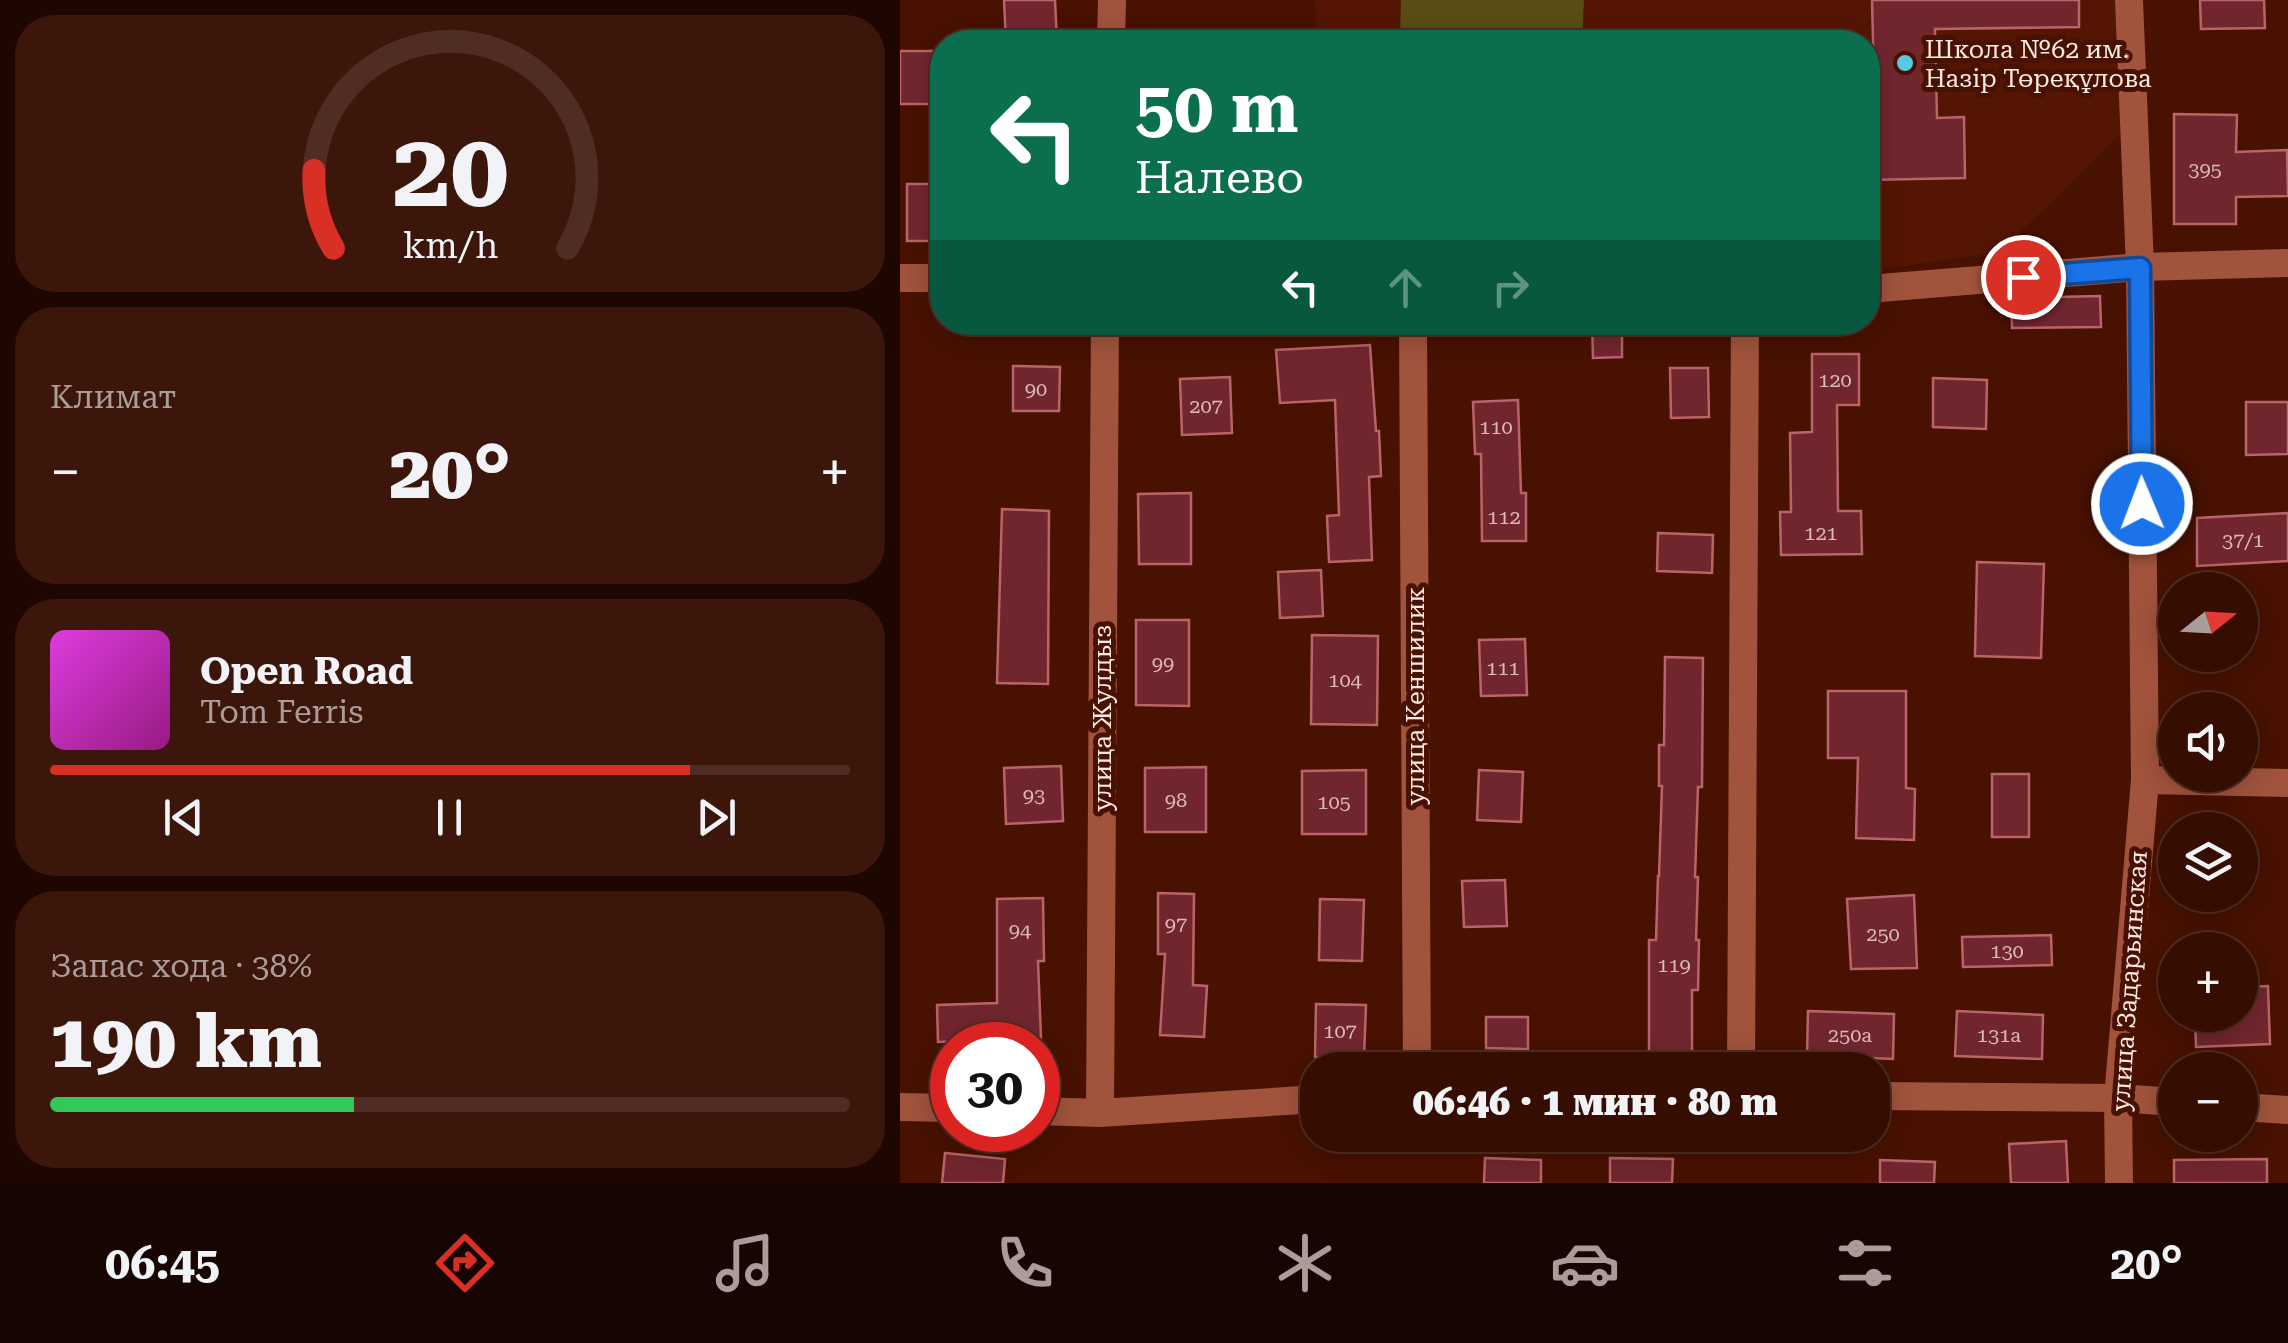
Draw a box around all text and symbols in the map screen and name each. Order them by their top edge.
place label: Школа №62 им. Назір Төреқұлова [1925,35,2152,93]
marker: Школа №62 им. Назір Төреқұлова [1894,52,1916,74]
text: 50 m [1135,67,1299,149]
icon: left [970,70,1100,200]
text: 20 [392,110,508,231]
text: Налево [1135,151,1304,204]
house number: 395 [2188,157,2222,181]
text: km/h [402,225,498,267]
pin [1981,235,2066,320]
icon: arrive [1996,250,2051,305]
icon: left [1273,260,1328,315]
icon: ahead [1378,260,1433,315]
icon: right [1483,260,1538,315]
house number: 120 [1818,368,1852,392]
house number: 90 [1025,377,1047,401]
text: Климат [50,378,176,416]
house number: 207 [1189,394,1223,418]
house number: 110 [1479,415,1513,439]
text: 20° [389,428,511,516]
text: − [50,440,81,504]
text: + [819,440,850,504]
position arrow [2090,452,2194,556]
house number: 112 [1487,505,1521,529]
house number: 121 [1804,521,1838,545]
house number: 37/1 [2222,528,2264,552]
north arrow [2158,572,2258,672]
map controls [2158,572,2258,1152]
street label: улица Кеншилик [1401,587,1430,805]
street label: улица Жулдыз [1088,625,1117,811]
text: Open Road [200,649,413,693]
house number: 99 [1152,651,1174,675]
house number: 111 [1486,656,1520,680]
house number: 104 [1328,668,1363,692]
button: sound [2158,692,2258,792]
text: Tom Ferris [200,693,363,731]
house number: 93 [1023,783,1045,807]
house number: 98 [1165,788,1187,812]
icon: previous [156,790,211,845]
icon: pause [422,790,477,845]
icon: next [689,790,744,845]
house number: 105 [1317,790,1351,814]
button: layers [2158,812,2258,912]
street label: улица Задарьинская [2106,850,2153,1112]
house number: 97 [1165,912,1187,936]
house number: 94 [1009,918,1032,942]
house number: 250 [1866,922,1900,946]
button: + [2158,932,2258,1032]
house number: 130 [1990,939,2024,963]
text: Запас хода · 38% [50,947,312,985]
house number: 119 [1657,953,1691,977]
text: 190 km [50,997,322,1085]
house number: 107 [1323,1019,1357,1043]
speed limit sign: 30 [930,1022,1060,1152]
house number: 250а [1828,1023,1872,1047]
house number: 131а [1977,1023,2021,1047]
button: − [2158,1052,2258,1152]
text: 06:46 · 1 мин · 80 m [1413,1080,1777,1124]
icon: directions [430,1228,500,1298]
icon: music [710,1228,780,1298]
icon: phone [990,1228,1060,1298]
icon: climate [1270,1228,1340,1298]
icon: car [1550,1228,1620,1298]
icon: filters [1830,1228,1900,1298]
text: 06:45 [105,1237,220,1290]
text: 20° [2110,1237,2183,1290]

